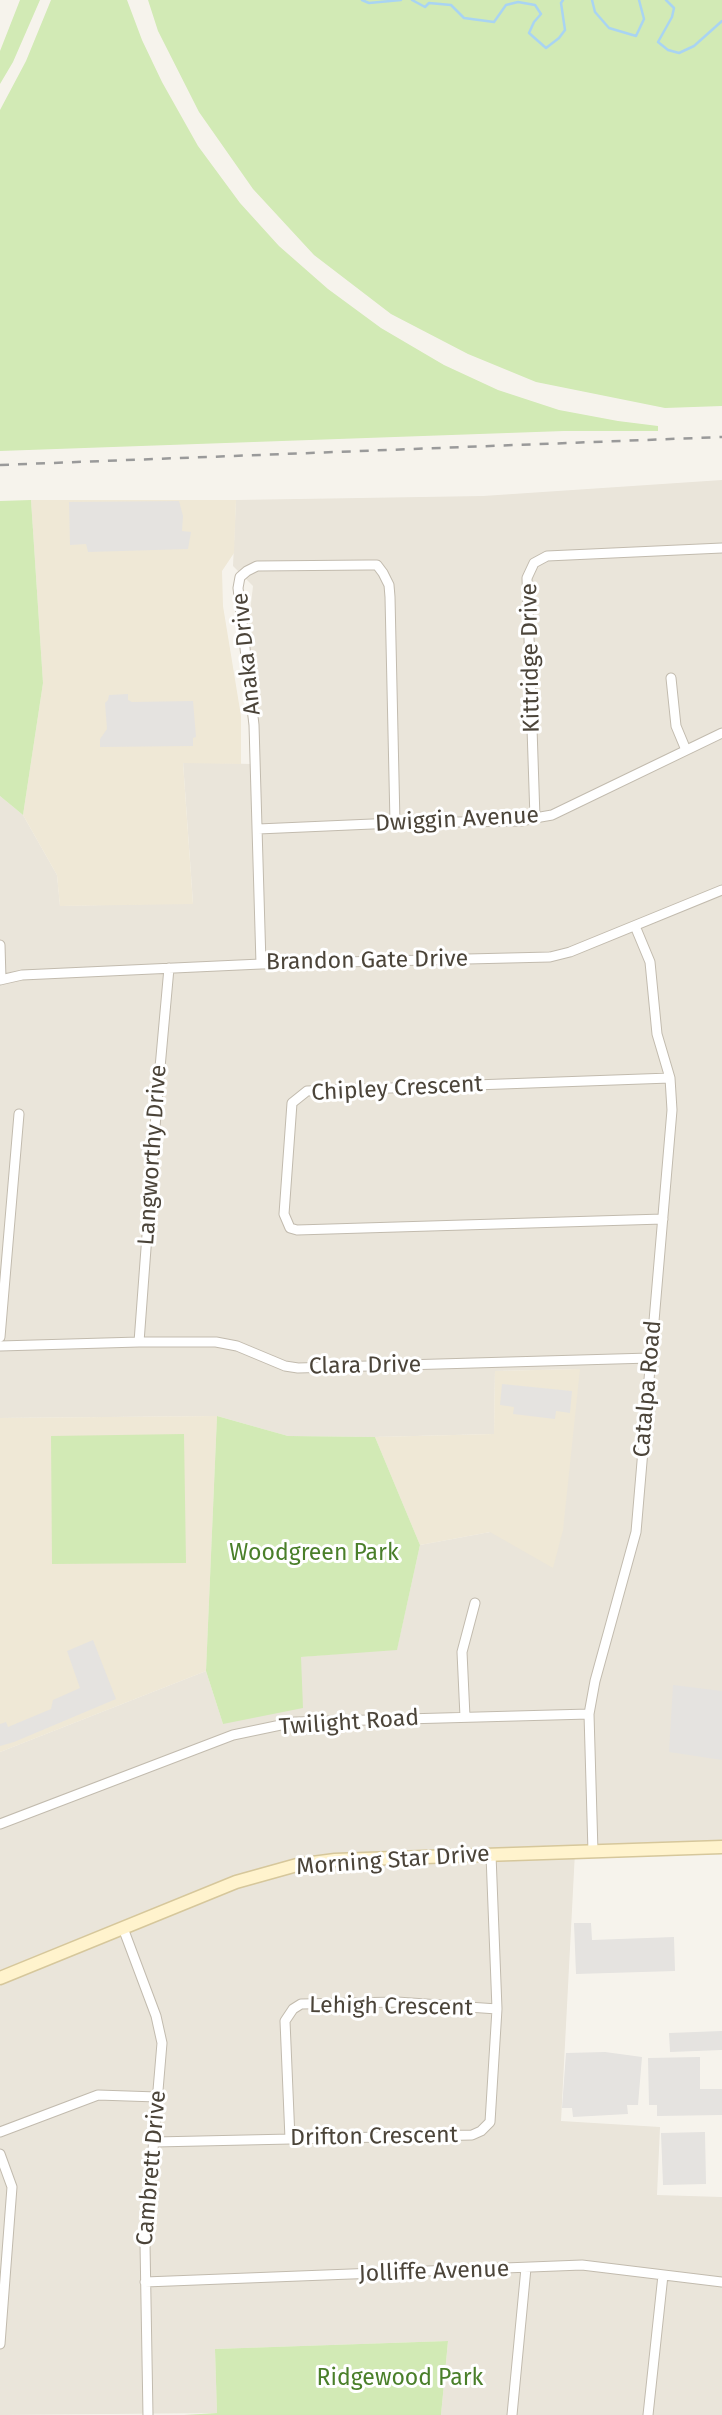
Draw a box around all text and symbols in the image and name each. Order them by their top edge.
street label: Kittridge Drive [516,583,546,733]
street label: Anaka Drive [227,591,267,717]
street label: Dwiggin Avenue [374,802,540,838]
street label: Brandon Gate Drive [266,945,468,977]
street label: Langworthy Drive [133,1064,173,1246]
street label: Chipley Crescent [311,1071,483,1107]
street label: Catalpa Road [628,1319,668,1459]
street label: Clara Drive [309,1351,421,1381]
park label: Woodgreen Park [229,1540,399,1568]
street label: Twilight Road [278,1704,420,1742]
street label: Morning Star Drive [295,1840,491,1882]
street label: Lehigh Crescent [309,1992,473,2022]
street label: Cambrett Drive [131,2089,173,2247]
street label: Drifton Crescent [290,2122,458,2152]
street label: Jolliffe Avenue [358,2256,510,2288]
park label: Ridgewood Park [317,2365,483,2393]

